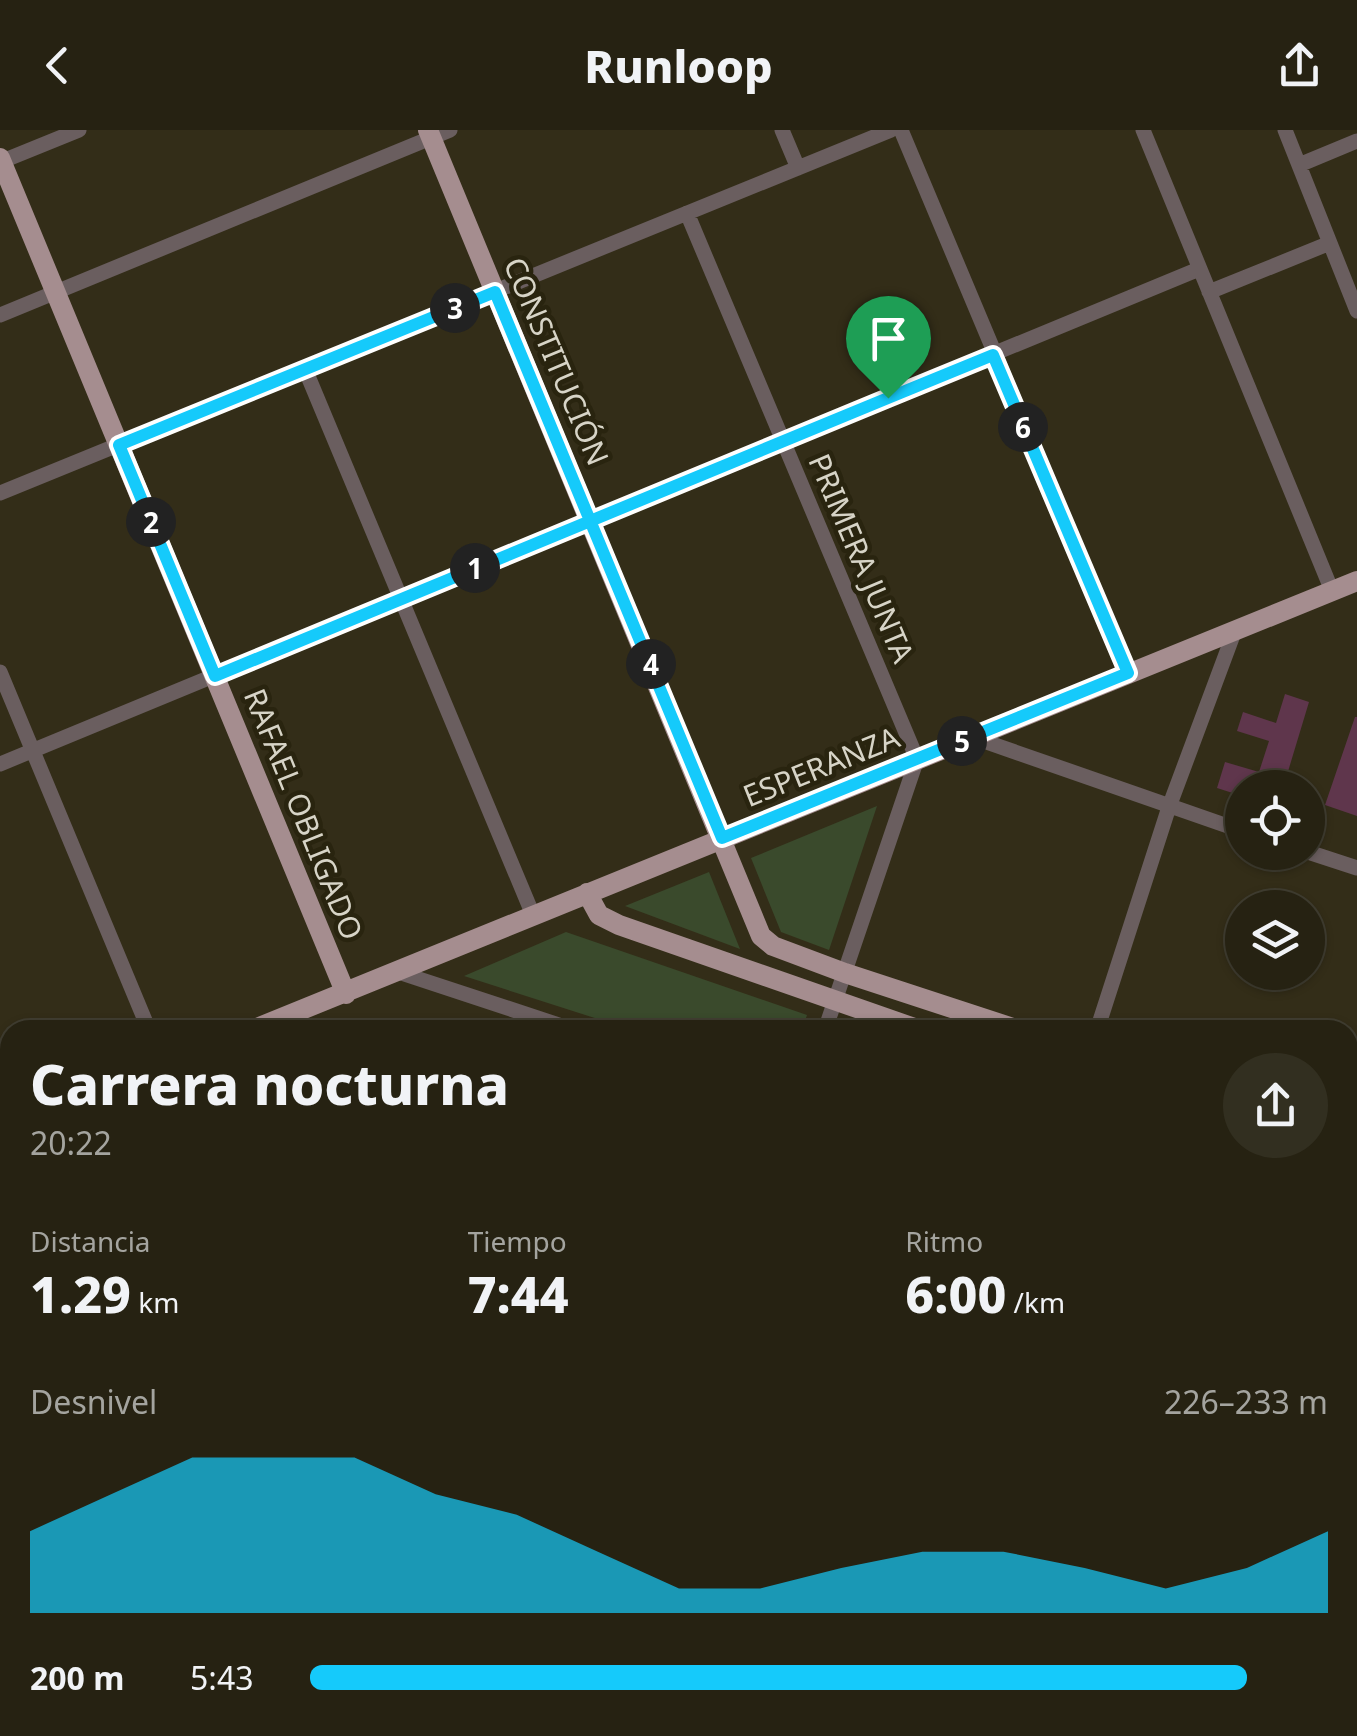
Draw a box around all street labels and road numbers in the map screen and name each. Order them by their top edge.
street label: CONSTITUCIÓN [495,251,619,471]
street label: PRIMERA JUNTA [800,447,925,669]
street label: RAFAEL OBLIGADO [235,682,373,946]
street label: ESPERANZA [737,716,906,816]

